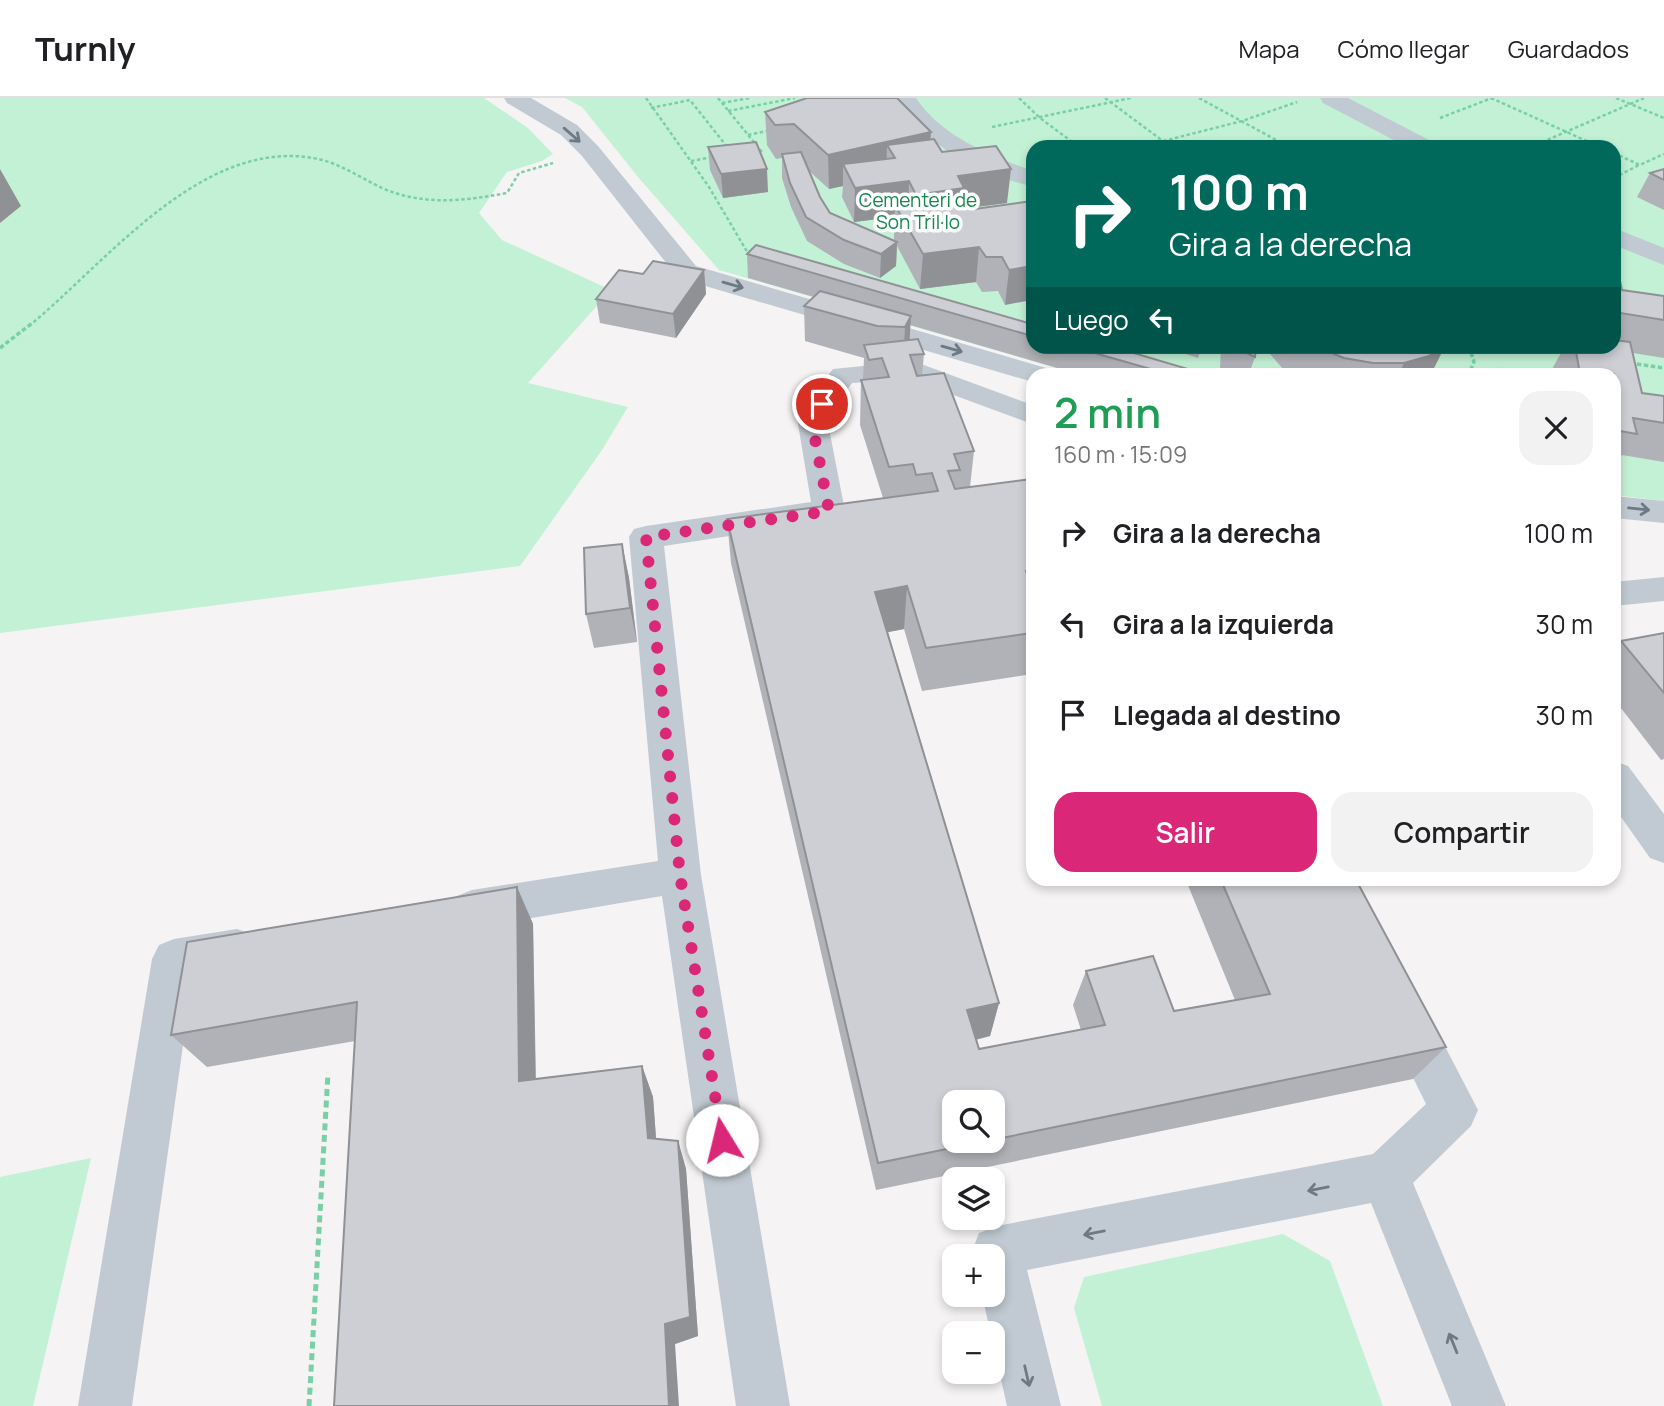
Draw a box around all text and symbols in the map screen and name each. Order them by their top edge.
text: Turnly [35,26,136,71]
text: Mapa [1239,32,1300,65]
text: Cómo llegar [1338,32,1470,65]
text: Guardados [1508,32,1629,65]
one-way arrow [563,127,581,143]
text: 100 m [1169,158,1309,225]
icon: right [1054,168,1145,259]
park label: Cementeri de Son Tril·lo [859,187,977,235]
text: Gira a la derecha [1169,222,1412,266]
one-way arrow [722,280,744,293]
icon: left [1143,301,1181,339]
text: Luego [1054,302,1129,338]
one-way arrow [940,344,962,357]
pin [792,374,852,434]
text: 2 min [1054,383,1161,441]
icon: arrive [803,385,841,423]
button: close [1519,391,1593,465]
text: 160 m · 15:09 [1054,438,1187,470]
one-way arrow [1627,503,1650,516]
icon: right [1054,514,1092,552]
text: Gira a la derecha [1113,515,1321,551]
text: 100 m [1524,515,1593,551]
icon: left [1054,605,1092,643]
text: Gira a la izquierda [1113,606,1334,642]
text: 30 m [1536,606,1593,642]
icon: arrive [1054,696,1092,734]
text: Llegada al destino [1113,697,1341,733]
text: 30 m [1536,697,1593,733]
button: Salir [1054,792,1317,872]
button: Compartir [1331,792,1593,872]
map controls [942,1090,1005,1384]
button: search [942,1090,1005,1153]
position arrow [685,1103,759,1177]
button: layers [942,1167,1005,1230]
one-way arrow [1307,1183,1330,1197]
one-way arrow [1083,1226,1106,1240]
button: + [942,1244,1005,1307]
button: − [942,1321,1005,1384]
one-way arrow [1446,1333,1459,1354]
one-way arrow [1021,1365,1034,1387]

